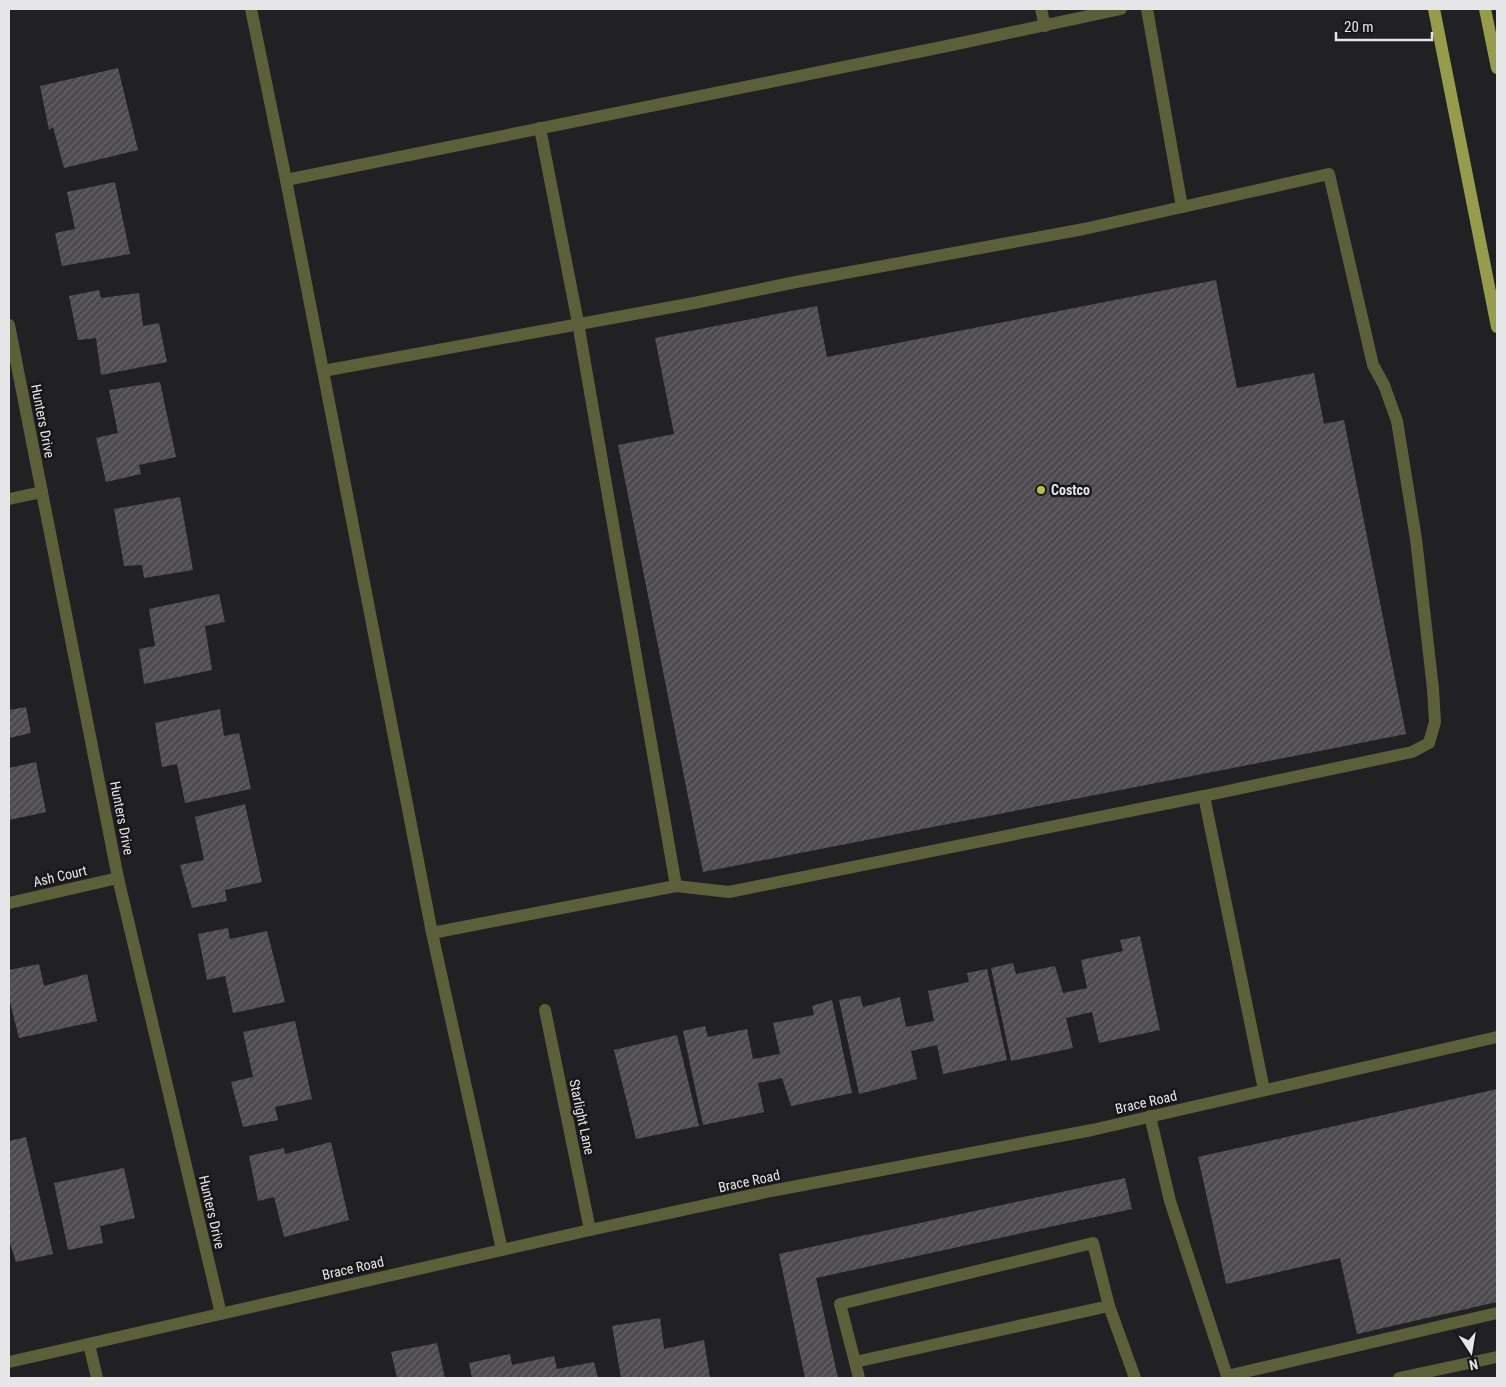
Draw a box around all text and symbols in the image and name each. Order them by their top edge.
scale bar [1336,10,1432,42]
text: 20 m [1344,18,1374,36]
street label: Hunters Drive [28,383,58,460]
place label: Costco [1051,482,1090,498]
marker: Costco [1035,484,1047,496]
street label: Hunters Drive [107,780,137,857]
street label: Ash Court [31,862,89,890]
street label: Starlight Lane [566,1078,598,1157]
street label: Brace Road [1114,1087,1178,1117]
street label: Brace Road [717,1167,781,1195]
street label: Hunters Drive [196,1174,228,1251]
street label: Brace Road [321,1253,385,1283]
north arrow [1446,1327,1496,1377]
text: N [1468,1356,1480,1373]

